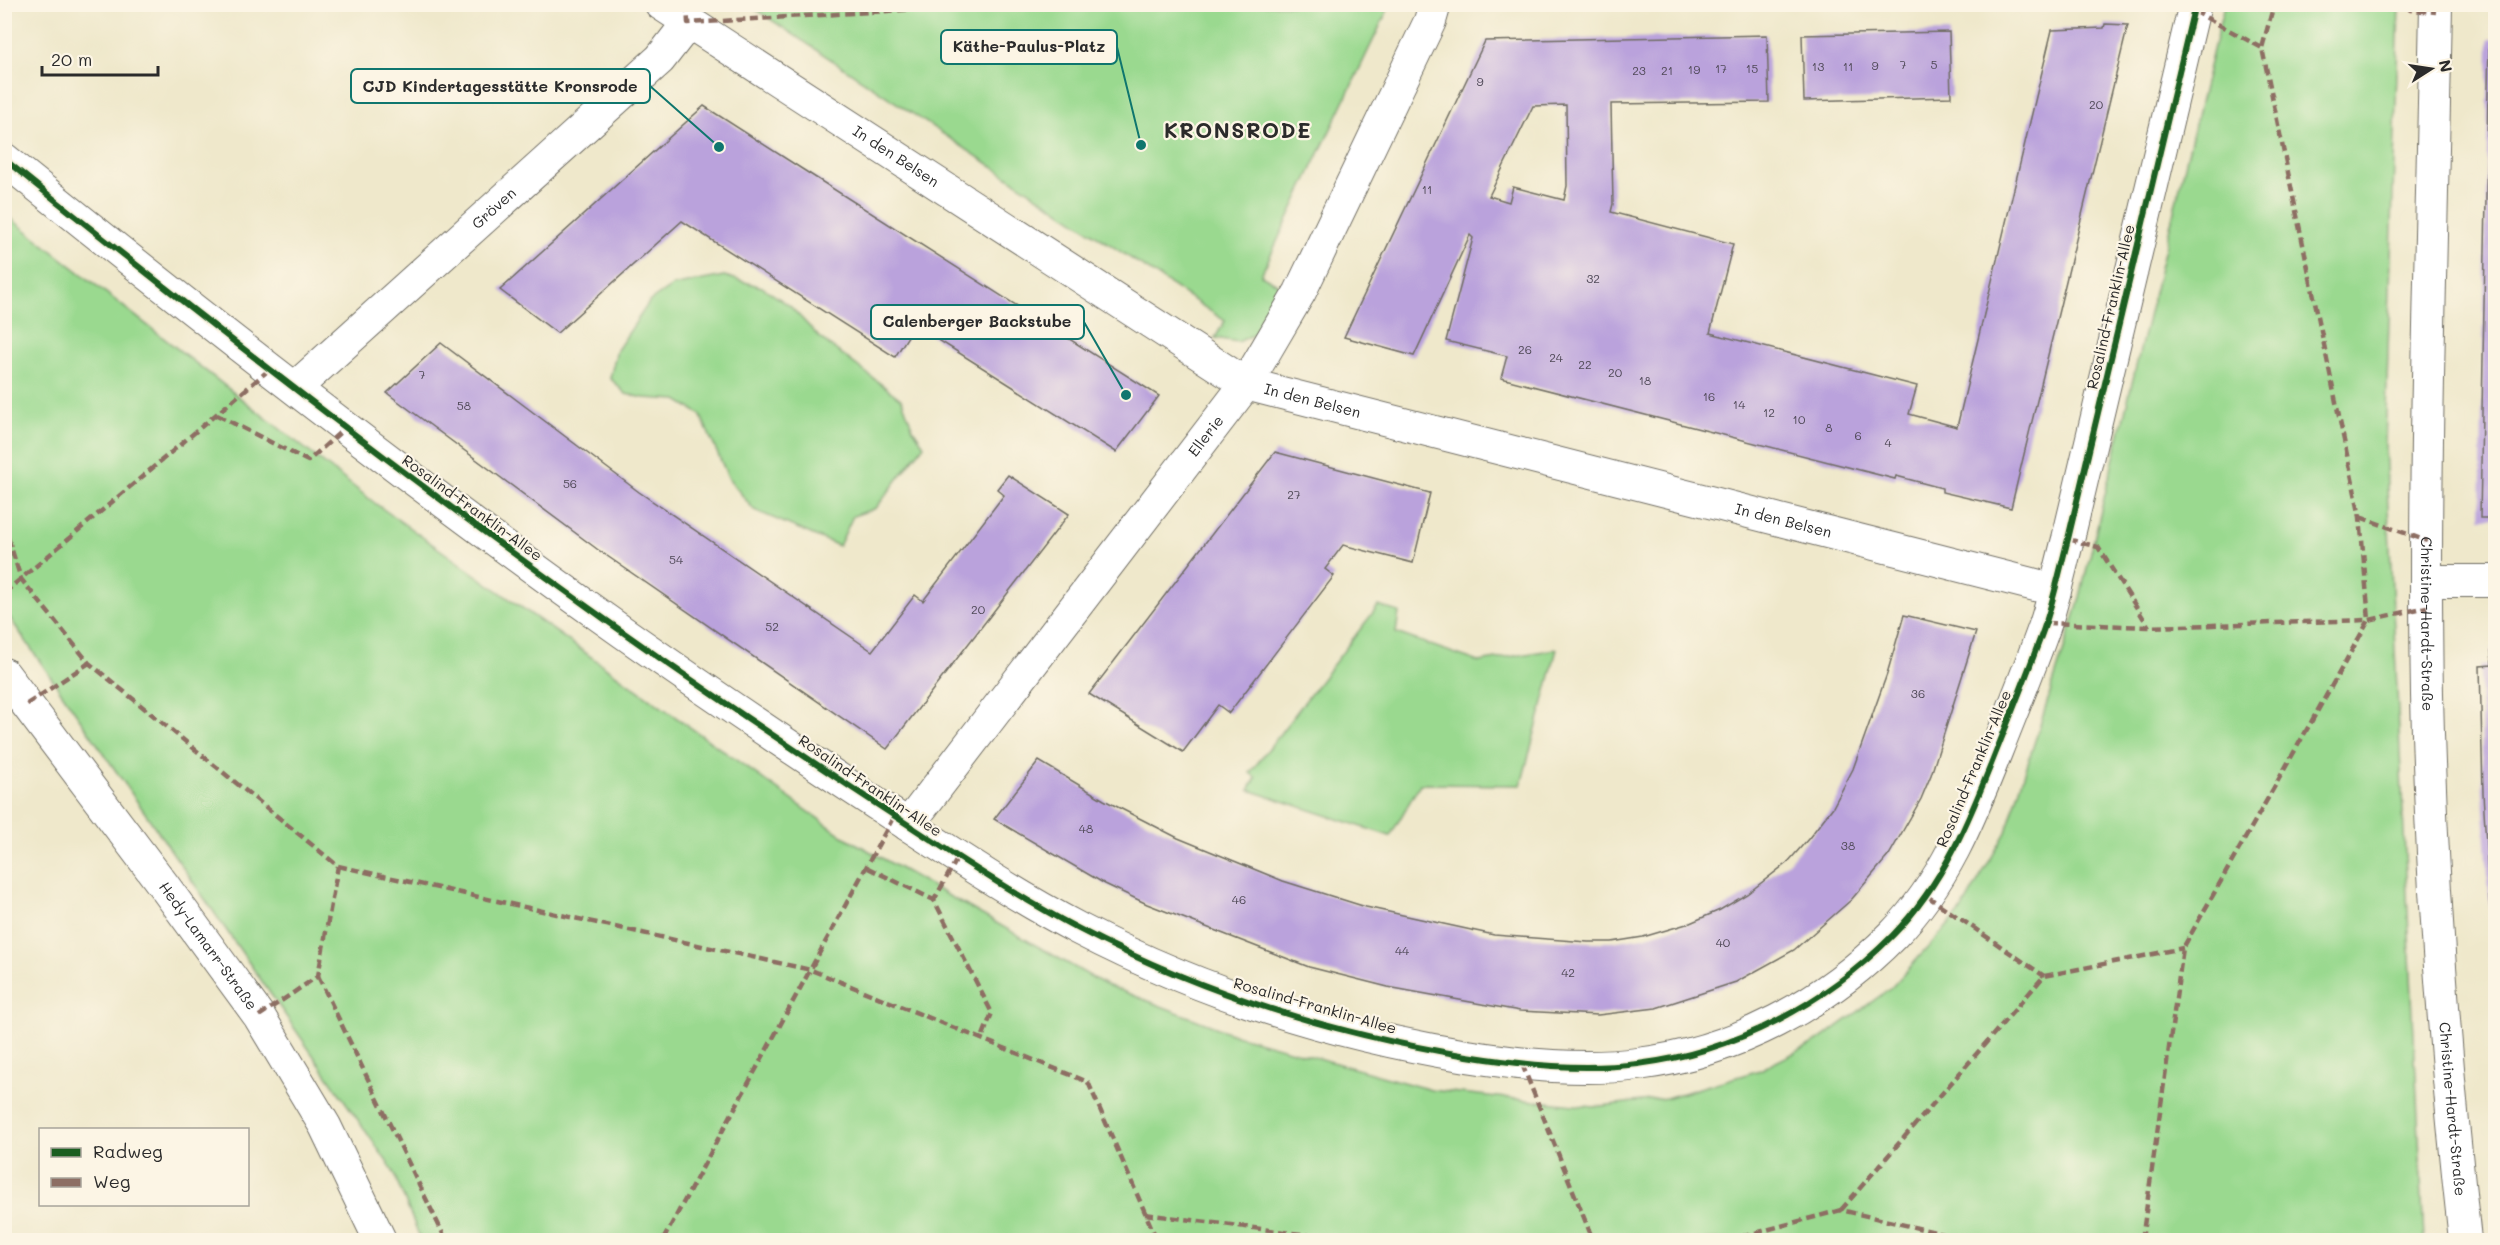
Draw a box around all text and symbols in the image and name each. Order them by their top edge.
callout: Käthe-Paulus-Platz [941,30,1117,64]
text: Käthe-Paulus-Platz [953,35,1105,56]
scale bar [42,39,158,77]
north arrow [2401,39,2461,99]
text: 20 m [51,47,92,71]
house number: 7 [1900,56,1907,72]
house number: 5 [1931,56,1938,72]
house number: 9 [1871,57,1879,73]
house number: 13 [1812,58,1824,74]
house number: 11 [1843,58,1853,74]
text: N [2435,58,2458,74]
house number: 17 [1715,60,1727,76]
house number: 15 [1746,60,1758,76]
house number: 19 [1688,61,1700,77]
house number: 23 [1632,62,1646,78]
house number: 21 [1661,62,1673,78]
callout: CJD Kindertagesstätte Kronsrode [351,69,650,103]
house number: 9 [1476,73,1484,89]
text: CJD Kindertagesstätte Kronsrode [363,75,637,96]
house number: 20 [2089,96,2104,112]
district label: KRONSRODE [1164,116,1312,143]
street label: In den Belsen [849,120,943,191]
house number: 11 [1422,181,1432,197]
street label: Gröven [467,183,520,233]
street label: Rosalind-Franklin-Allee [2081,222,2139,391]
house number: 32 [1586,270,1600,286]
callout: Calenberger Backstube [871,305,1084,339]
text: Calenberger Backstube [883,310,1071,331]
house number: 26 [1518,341,1532,357]
house number: 24 [1549,349,1563,365]
house number: 22 [1578,356,1592,372]
house number: 20 [1608,364,1623,380]
house number: 7 [419,366,426,382]
house number: 18 [1639,372,1651,388]
street label: In den Belsen [1262,378,1363,422]
house number: 16 [1703,388,1715,404]
house number: 14 [1733,396,1745,412]
house number: 58 [457,397,471,413]
house number: 12 [1763,404,1775,420]
street label: Ellerie [1183,411,1227,460]
house number: 10 [1793,411,1806,427]
house number: 8 [1825,419,1833,435]
house number: 6 [1854,427,1862,443]
house number: 4 [1884,434,1892,450]
street label: Rosalind-Franklin-Allee [398,450,547,565]
house number: 56 [563,475,577,491]
house number: 27 [1287,486,1301,502]
street label: In den Belsen [1733,498,1834,542]
street label: Christine-Hardt-Straße [2417,537,2438,711]
house number: 54 [669,551,683,567]
house number: 20 [971,601,986,617]
house number: 52 [765,618,779,634]
house number: 36 [1911,685,1925,701]
street label: Rosalind-Franklin-Allee [1931,687,2015,850]
street label: Rosalind-Franklin-Allee [795,730,946,841]
house number: 48 [1079,820,1093,836]
house number: 38 [1841,837,1855,853]
street label: Hedy-Lamarr-Straße [155,877,262,1014]
house number: 46 [1232,891,1246,907]
house number: 40 [1716,934,1731,950]
house number: 44 [1395,942,1409,958]
house number: 42 [1561,964,1575,980]
street label: Rosalind-Franklin-Allee [1231,972,1399,1038]
street label: Christine-Hardt-Straße [2435,1021,2471,1197]
legend [39,1128,249,1206]
text: Radweg [93,1139,163,1163]
text: Weg [93,1169,130,1193]

